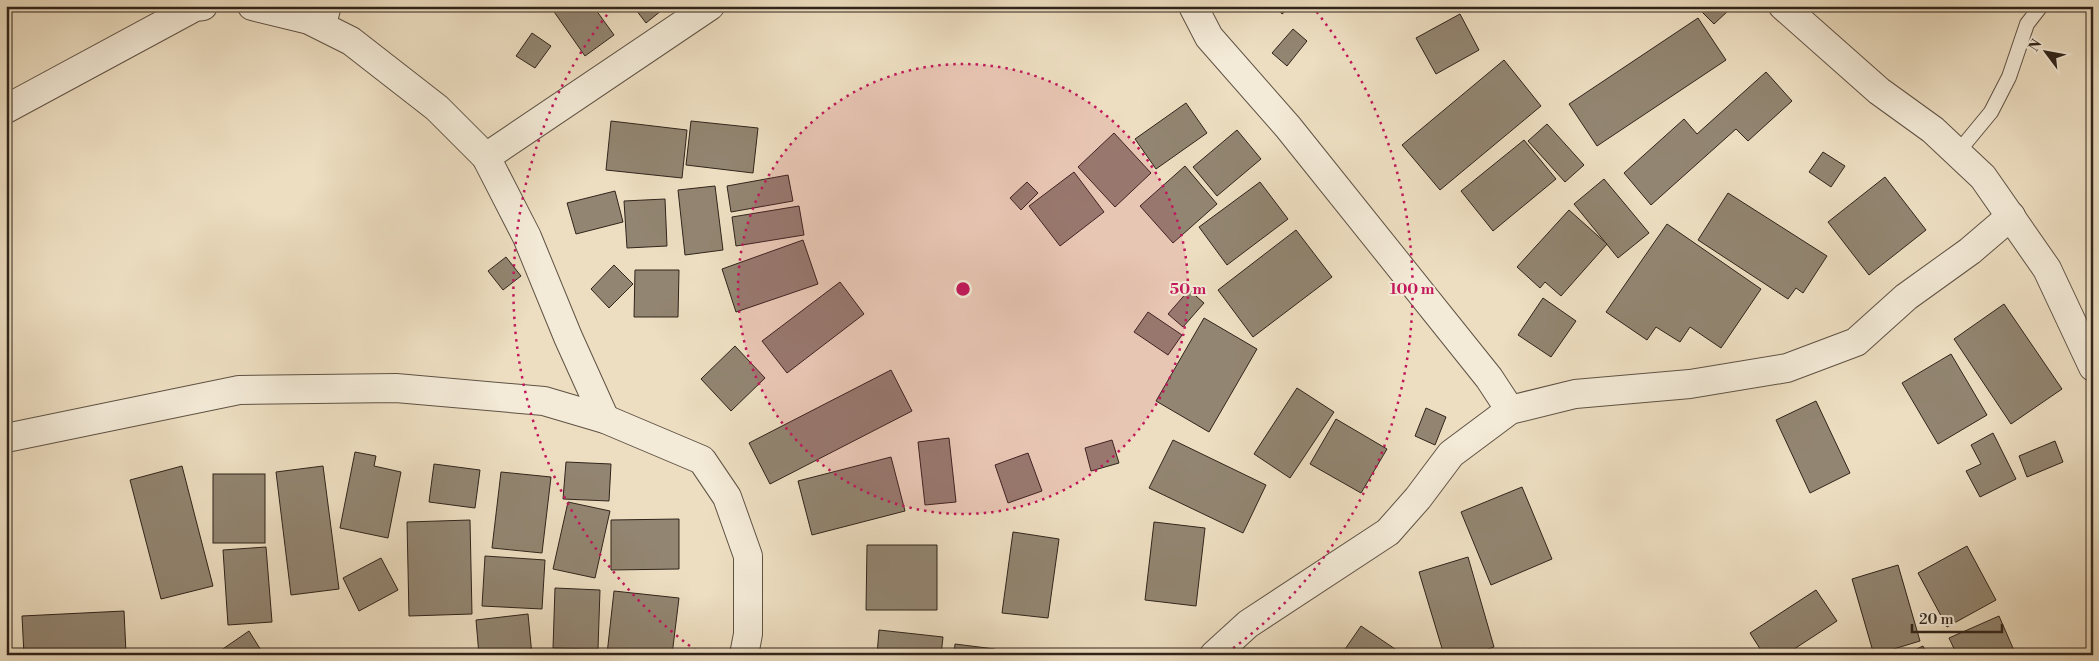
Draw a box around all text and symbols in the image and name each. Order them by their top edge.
north arrow [2022,28,2072,78]
text: N [2025,36,2046,55]
centre of rings [954,280,972,298]
text: 50 m [1170,280,1206,299]
text: 100 m [1390,280,1435,299]
scale bar [1912,601,2002,633]
text: 20 m [1919,610,1954,629]

